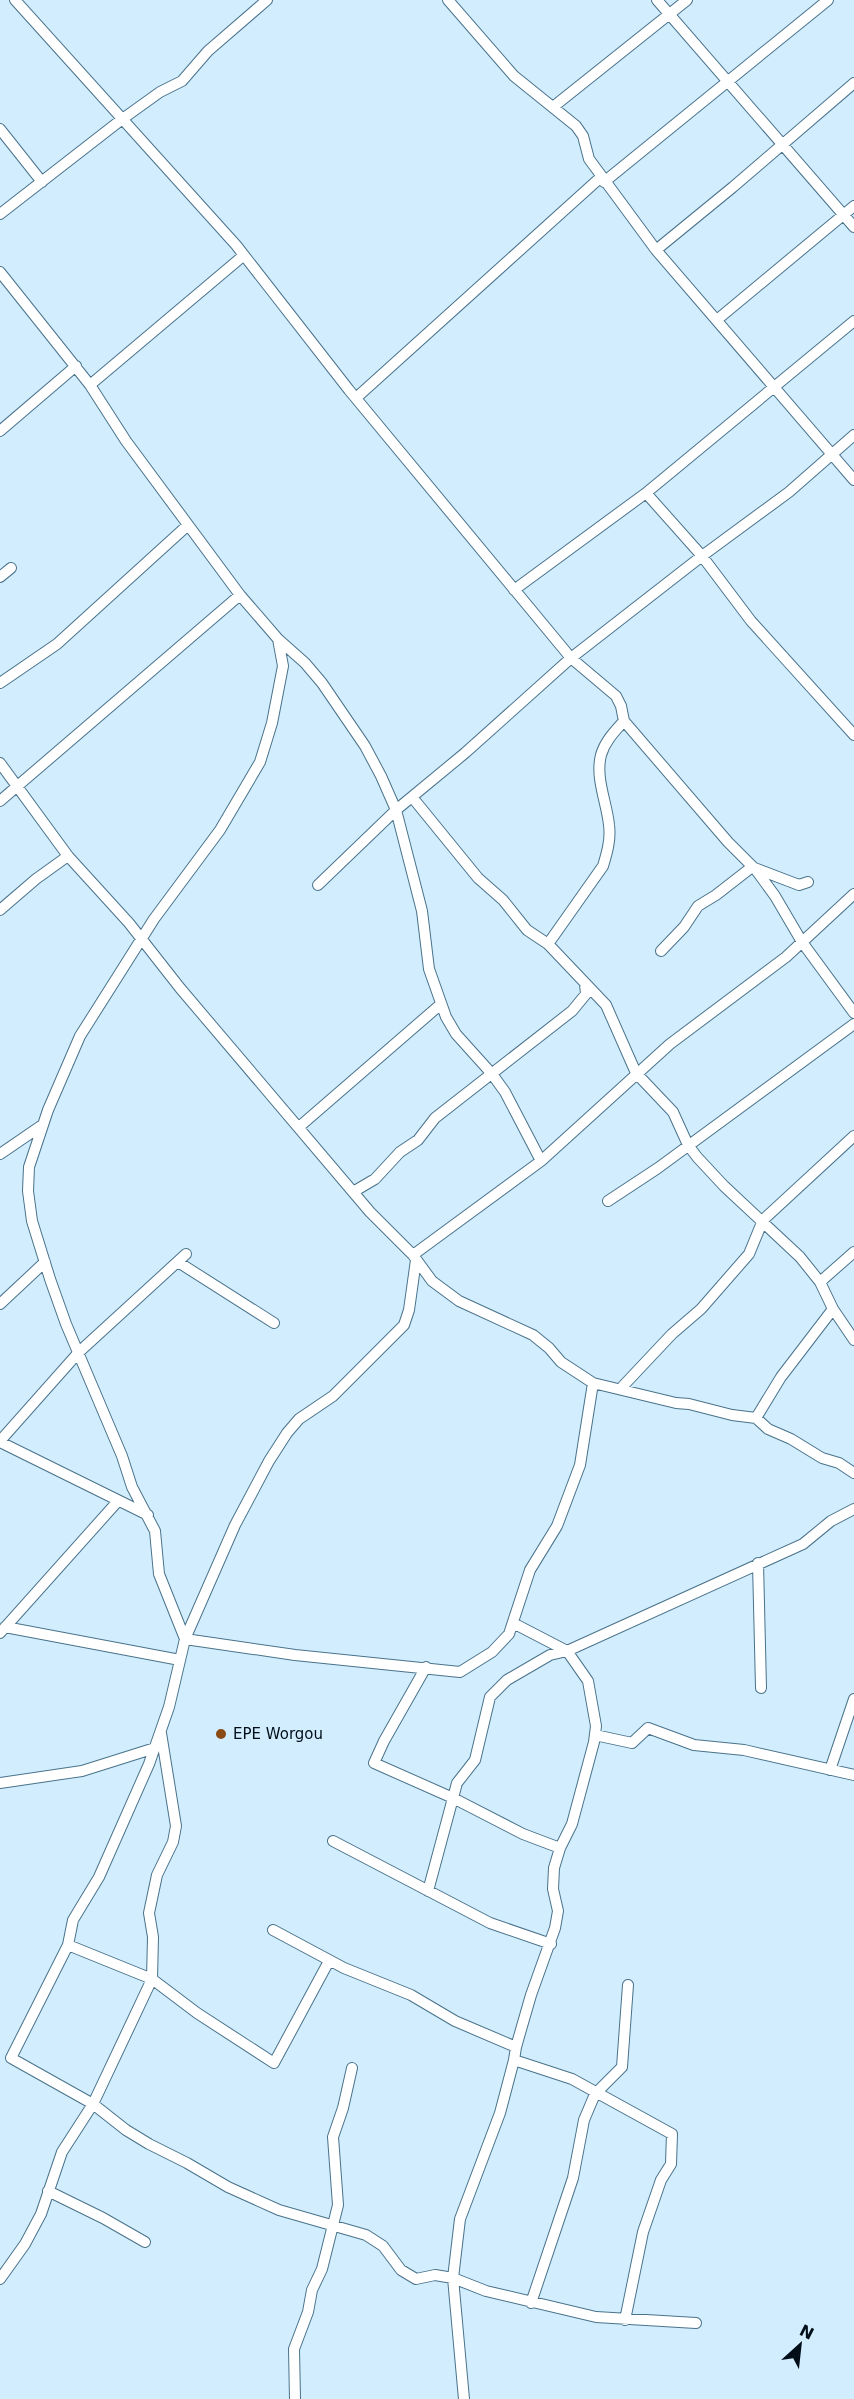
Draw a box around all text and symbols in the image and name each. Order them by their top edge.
place label: EPE Worgou [233,1725,323,1743]
marker: EPE Worgou [214,1727,228,1741]
north arrow [770,2315,830,2375]
text: N [796,2321,817,2344]

